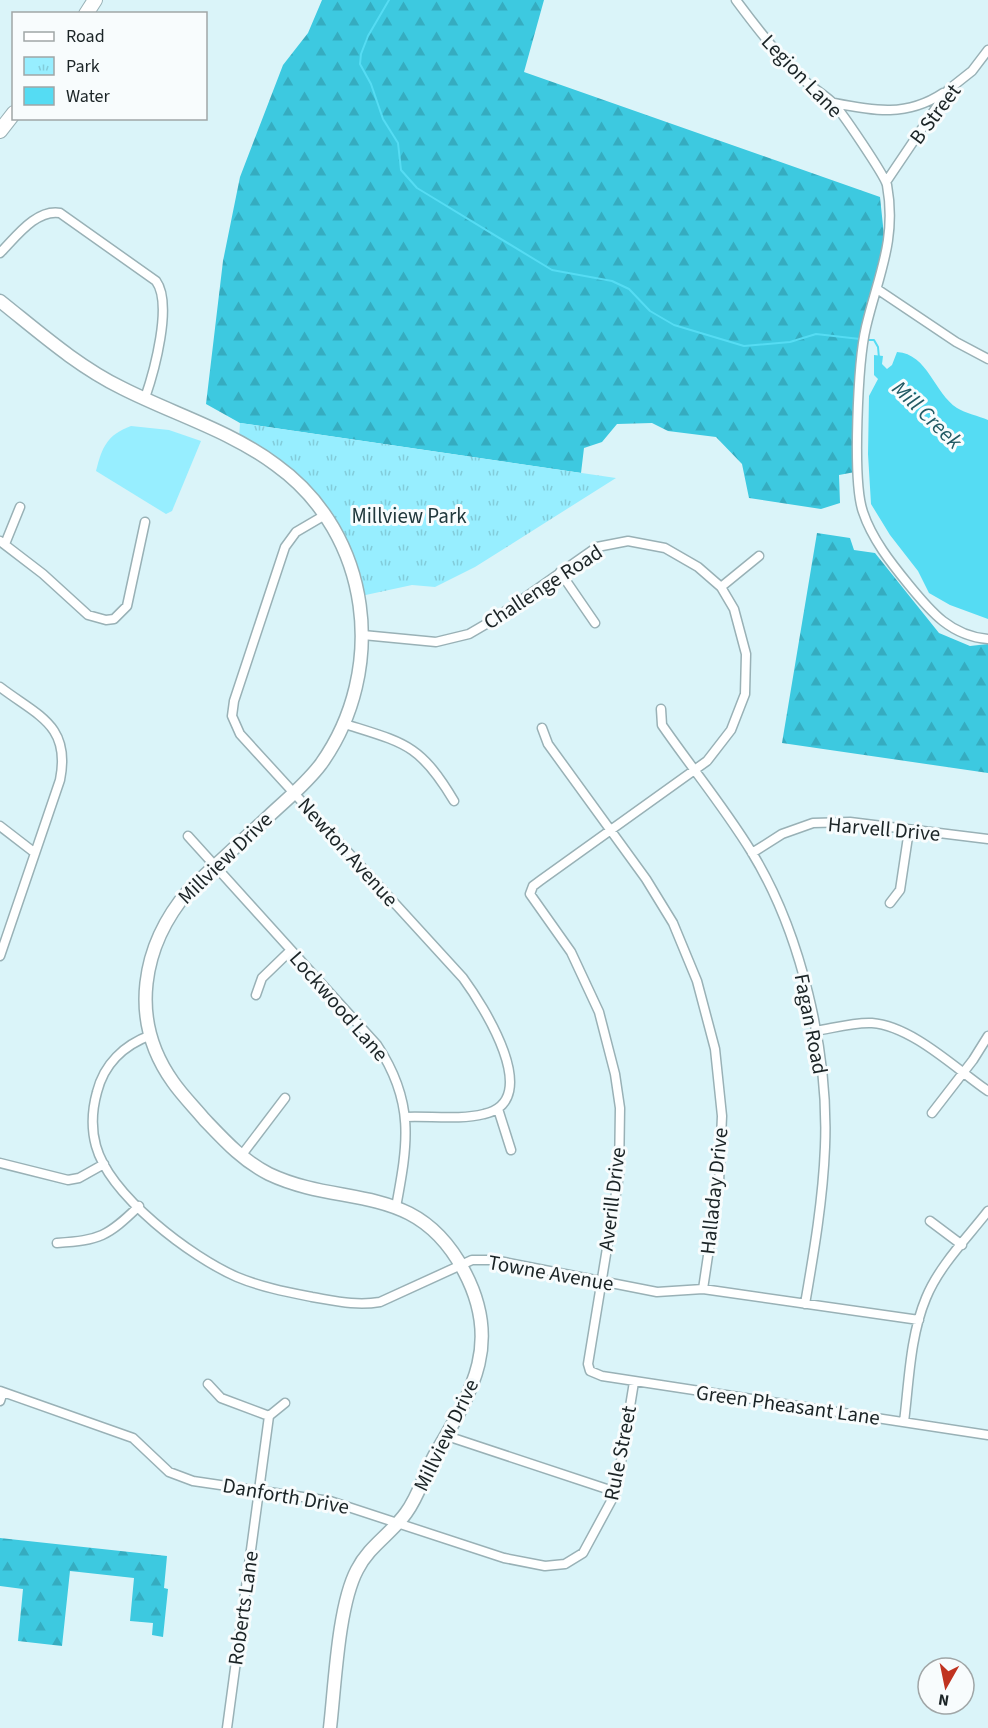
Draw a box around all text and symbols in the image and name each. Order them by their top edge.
legend [12,12,207,120]
text: Road [66,24,105,49]
street label: Legion Lane [755,28,849,124]
text: Park [66,54,100,79]
street label: B Street [902,77,968,151]
text: Water [66,84,110,109]
water label: Mill Creek [885,373,970,457]
park label: Millview Park [351,501,467,531]
street label: Challenge Road [478,537,608,637]
street label: Newton Avenue [291,791,405,913]
street label: Millview Drive [171,805,279,911]
street label: Harvell Drive [827,809,941,849]
street label: Lockwood Lane [283,944,395,1068]
street label: Fagan Road [787,971,835,1077]
street label: Halladay Drive [692,1126,736,1256]
street label: Averill Drive [591,1145,633,1253]
street label: Towne Avenue [486,1247,616,1299]
street label: Millview Drive [406,1374,486,1496]
street label: Green Pheasant Lane [694,1377,882,1433]
street label: Rule Street [596,1403,644,1503]
street label: Danforth Drive [220,1470,352,1522]
street label: Roberts Lane [220,1549,266,1667]
north arrow [916,1656,976,1716]
text: N [937,1688,951,1712]

